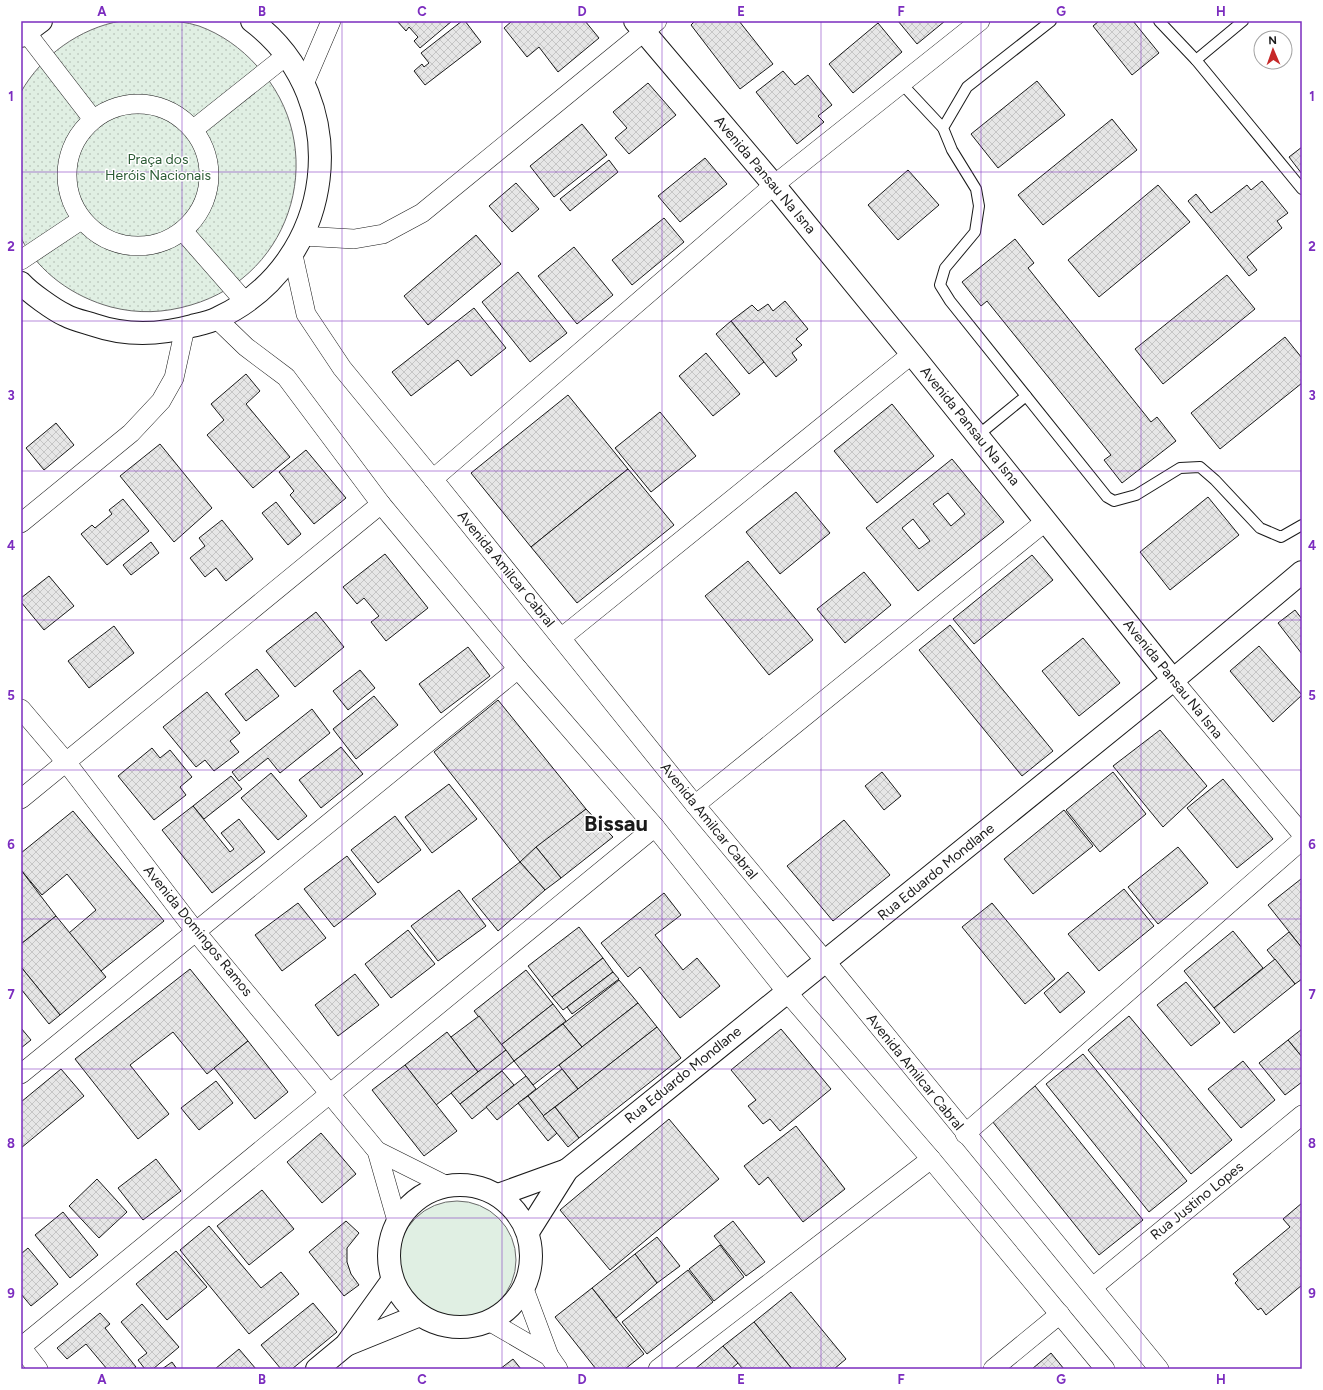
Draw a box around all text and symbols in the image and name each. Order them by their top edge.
text: A [97,4,107,19]
text: B [258,4,266,19]
text: C [417,4,427,19]
text: D [577,4,587,19]
text: E [737,4,745,19]
text: F [897,4,905,19]
text: G [1056,4,1066,19]
text: H [1216,4,1226,19]
north arrow [1253,30,1293,70]
text: N [1268,34,1277,47]
text: 1 [8,89,14,104]
text: 1 [1309,89,1315,104]
street label: Avenida Pansau Na Isna [711,113,819,237]
park label: Praça dos Heróis Nacionais [105,151,211,184]
text: 2 [7,239,15,254]
text: 2 [1308,239,1316,254]
street label: Avenida Pansau Na Isna [917,363,1023,489]
text: 3 [7,388,15,403]
text: 3 [1308,388,1316,403]
street label: Avenida Amilcar Cabral [454,507,558,631]
text: 4 [7,538,15,553]
text: 4 [1308,538,1316,553]
street label: Avenida Pansau Na Isna [1120,616,1226,742]
text: 5 [7,688,15,703]
text: 5 [1308,688,1316,703]
street label: Avenida Amilcar Cabral [657,759,761,883]
district label: Bissau [584,810,648,837]
street label: Rua Eduardo Mondlane [874,820,998,924]
text: 6 [7,837,15,852]
text: 6 [1308,837,1316,852]
street label: Avenida Domingos Ramos [140,862,256,1000]
text: 7 [7,987,15,1002]
text: 7 [1308,987,1316,1002]
street label: Avenida Amilcar Cabral [863,1010,967,1134]
street label: Rua Eduardo Mondlane [621,1023,745,1127]
text: 8 [7,1136,15,1151]
text: 8 [1308,1136,1316,1151]
street label: Rua Justino Lopes [1147,1158,1247,1244]
text: 9 [7,1286,15,1301]
text: 9 [1308,1286,1316,1301]
text: A [97,1372,107,1387]
text: B [258,1372,266,1387]
text: C [417,1372,427,1387]
text: D [577,1372,587,1387]
text: E [737,1372,745,1387]
text: F [897,1372,905,1387]
text: G [1056,1372,1066,1387]
text: H [1216,1372,1226,1387]

